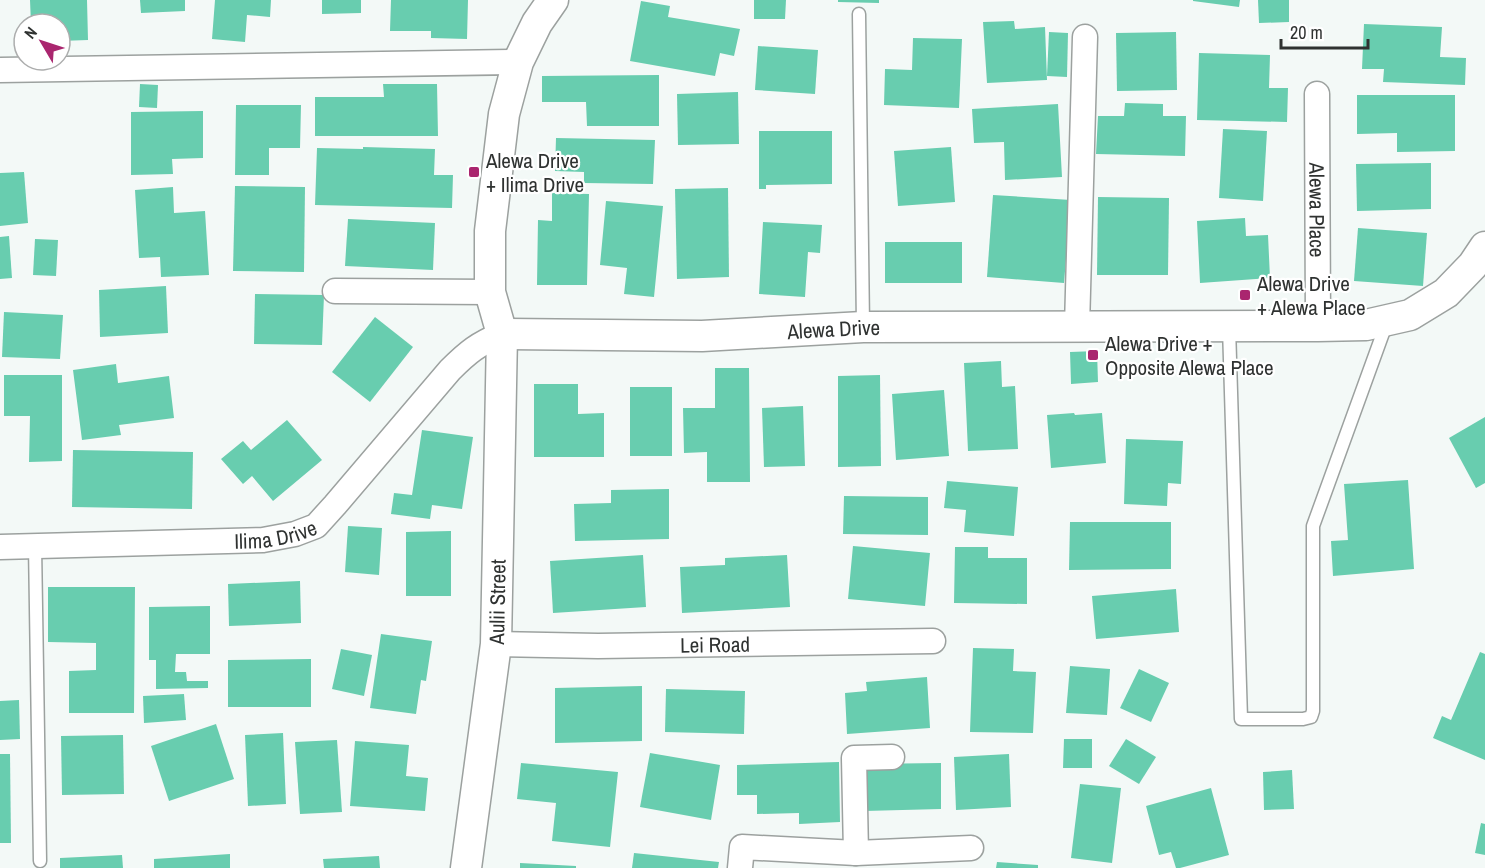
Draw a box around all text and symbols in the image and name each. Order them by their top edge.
north arrow [12,12,72,72]
scale bar [1281,12,1368,50]
text: 20 m [1290,20,1323,45]
text: N [19,22,42,43]
place label: Alewa Drive + Ilima Drive [485,146,584,199]
street label: Alewa Place [1303,162,1332,257]
marker: Alewa Drive + Ilima Drive [467,165,481,179]
place label: Alewa Drive + Alewa Place [1256,269,1366,322]
marker: Alewa Drive + Alewa Place [1238,288,1252,302]
street label: Alewa Drive [786,312,880,346]
place label: Alewa Drive + Opposite Alewa Place [1104,329,1273,382]
marker: Alewa Drive + Opposite Alewa Place [1086,348,1100,362]
street label: Ilima Drive [234,513,321,555]
street label: Aulii Street [481,559,512,646]
street label: Lei Road [680,629,750,659]

